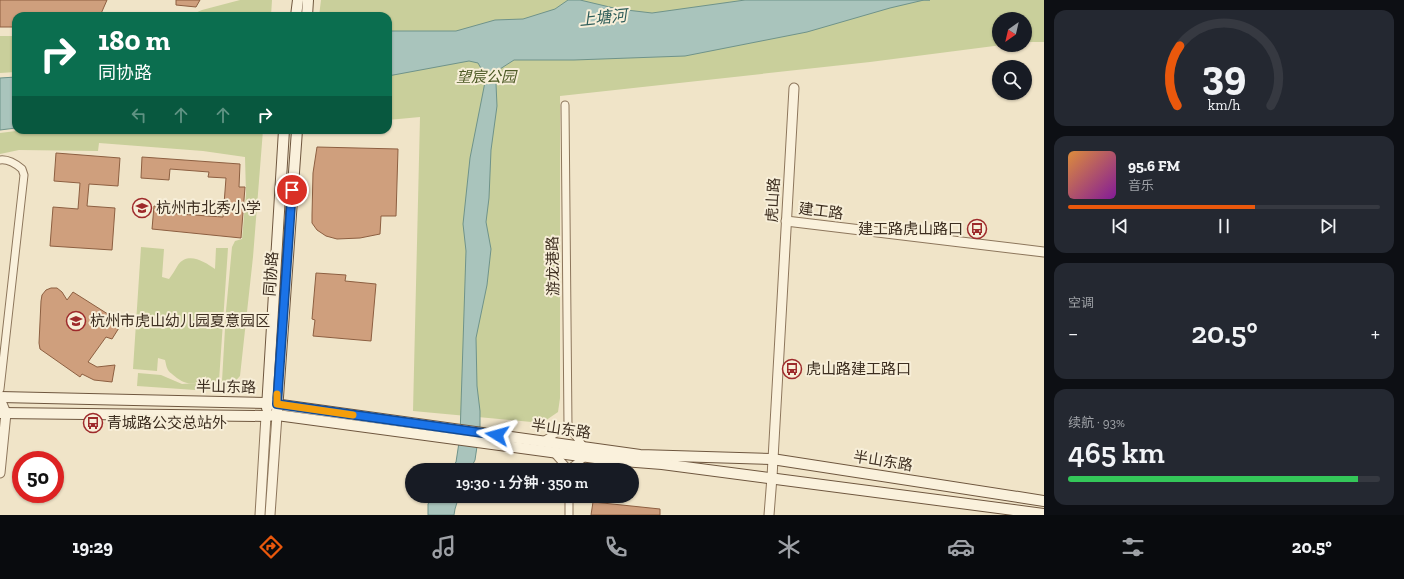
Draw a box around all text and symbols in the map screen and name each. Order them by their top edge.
water label: 上塘河 [578,5,631,29]
north arrow [992,12,1032,52]
map controls [992,12,1032,100]
text: 180 m [98,24,170,57]
icon: right [32,28,84,80]
text: 39 [1202,50,1246,100]
button: search [992,60,1032,100]
text: 同协路 [98,62,152,84]
park label: 望宸公园 [456,68,518,86]
text: km/h [1208,97,1240,114]
icon: left [128,104,150,126]
icon: ahead [170,104,192,126]
icon: ahead [212,104,234,126]
icon: right [254,104,276,126]
text: 95.6 FM [1128,157,1180,175]
pin [275,173,309,207]
street label: 虎山路 [763,177,783,223]
text: 音乐 [1128,178,1154,193]
icon: arrive [281,179,303,201]
school or university icon: 杭州市北秀小学 [131,197,153,219]
place label: 杭州市北秀小学 [156,199,261,217]
street label: 建工路 [798,199,844,223]
icon: previous [1109,215,1131,237]
icon: pause [1213,215,1235,237]
icon: next [1317,215,1339,237]
bus stop icon: 建工路虎山路口 [966,218,988,240]
place label: 建工路虎山路口 [858,220,963,238]
street label: 游龙港路 [543,236,563,296]
street label: 同协路 [260,251,282,297]
text: 空调 [1068,295,1094,310]
school or university icon: 杭州市虎山幼儿园夏意园区 [65,310,87,332]
place label: 杭州市虎山幼儿园夏意园区 [90,312,270,330]
text: 20.5° [1191,315,1258,351]
text: − [1068,320,1078,347]
text: + [1371,320,1380,347]
bus stop icon: 虎山路建工路口 [781,358,803,380]
place label: 虎山路建工路口 [806,360,911,378]
street label: 半山东路 [196,377,256,397]
bus stop icon: 青城路公交总站外 [82,412,104,434]
place label: 青城路公交总站外 [107,414,227,432]
position arrow [476,414,518,456]
text: 续航 · 93% [1068,415,1125,430]
street label: 半山东路 [530,416,592,442]
text: 465 km [1068,435,1165,471]
street label: 半山东路 [852,447,914,475]
speed limit sign: 50 [12,451,64,503]
text: 19:30 · 1 分钟 · 350 m [456,474,588,492]
icon: directions [257,533,285,561]
icon: music [430,533,458,561]
icon: phone [602,533,630,561]
icon: climate [775,533,803,561]
icon: car [947,533,975,561]
icon: filters [1119,533,1147,561]
text: 19:29 [72,536,113,558]
text: 20.5° [1292,536,1332,558]

